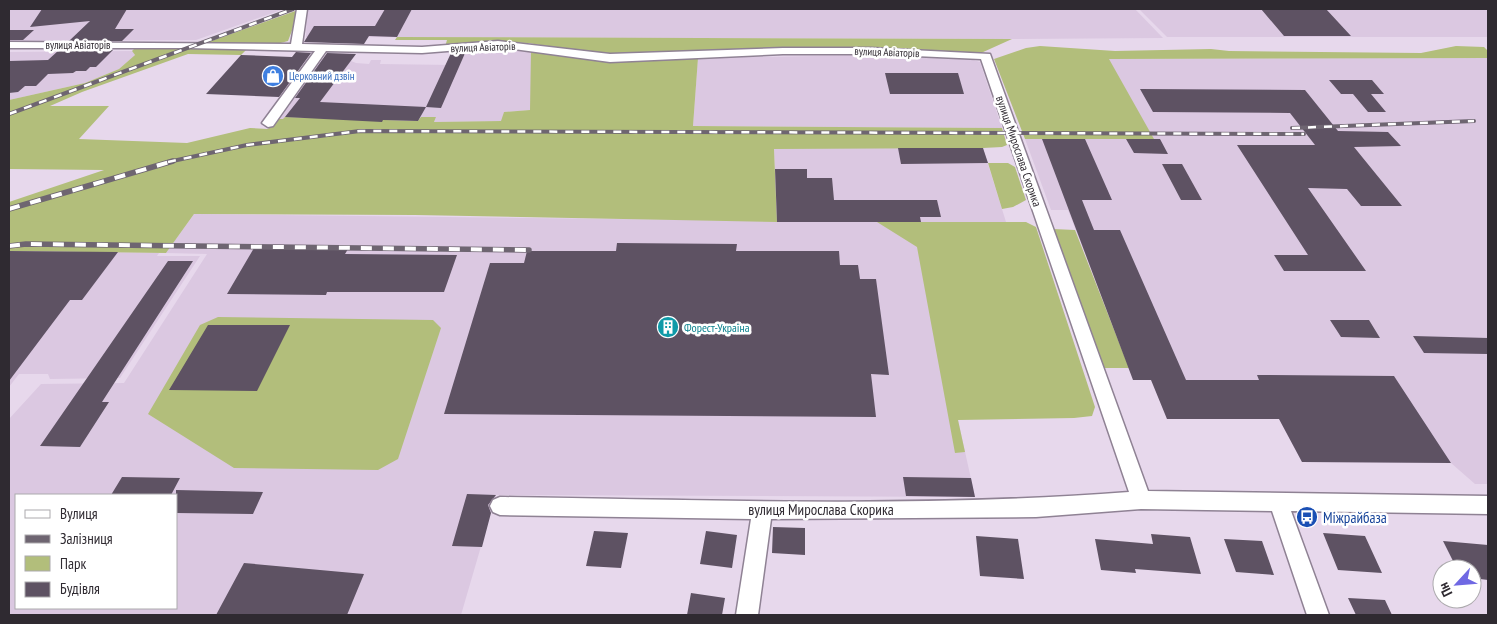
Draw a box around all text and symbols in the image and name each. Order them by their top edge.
street label: вулиця Авіаторів [45,38,111,52]
street label: вулиця Авіаторів [450,39,516,55]
street label: вулиця Авіаторів [854,44,920,60]
shop icon: Церковний дзвін [261,64,285,88]
place label: Церковний дзвін [289,69,355,83]
street label: вулиця Мирослава Скорика [993,94,1045,209]
building icon: Форест-Україна [656,315,680,339]
place label: Форест-Україна [684,320,750,335]
legend [15,494,178,609]
street label: вулиця Мирослава Скорика [748,500,894,519]
text: Вулиця [60,504,98,523]
bus stop icon: Міжрайбаза [1295,505,1319,529]
place label: Міжрайбаза [1323,508,1387,527]
text: Залізниця [60,529,113,548]
text: Парк [60,554,86,573]
north arrow [1432,559,1482,609]
text: Будівля [60,579,100,598]
text: Пн [1434,580,1456,600]

